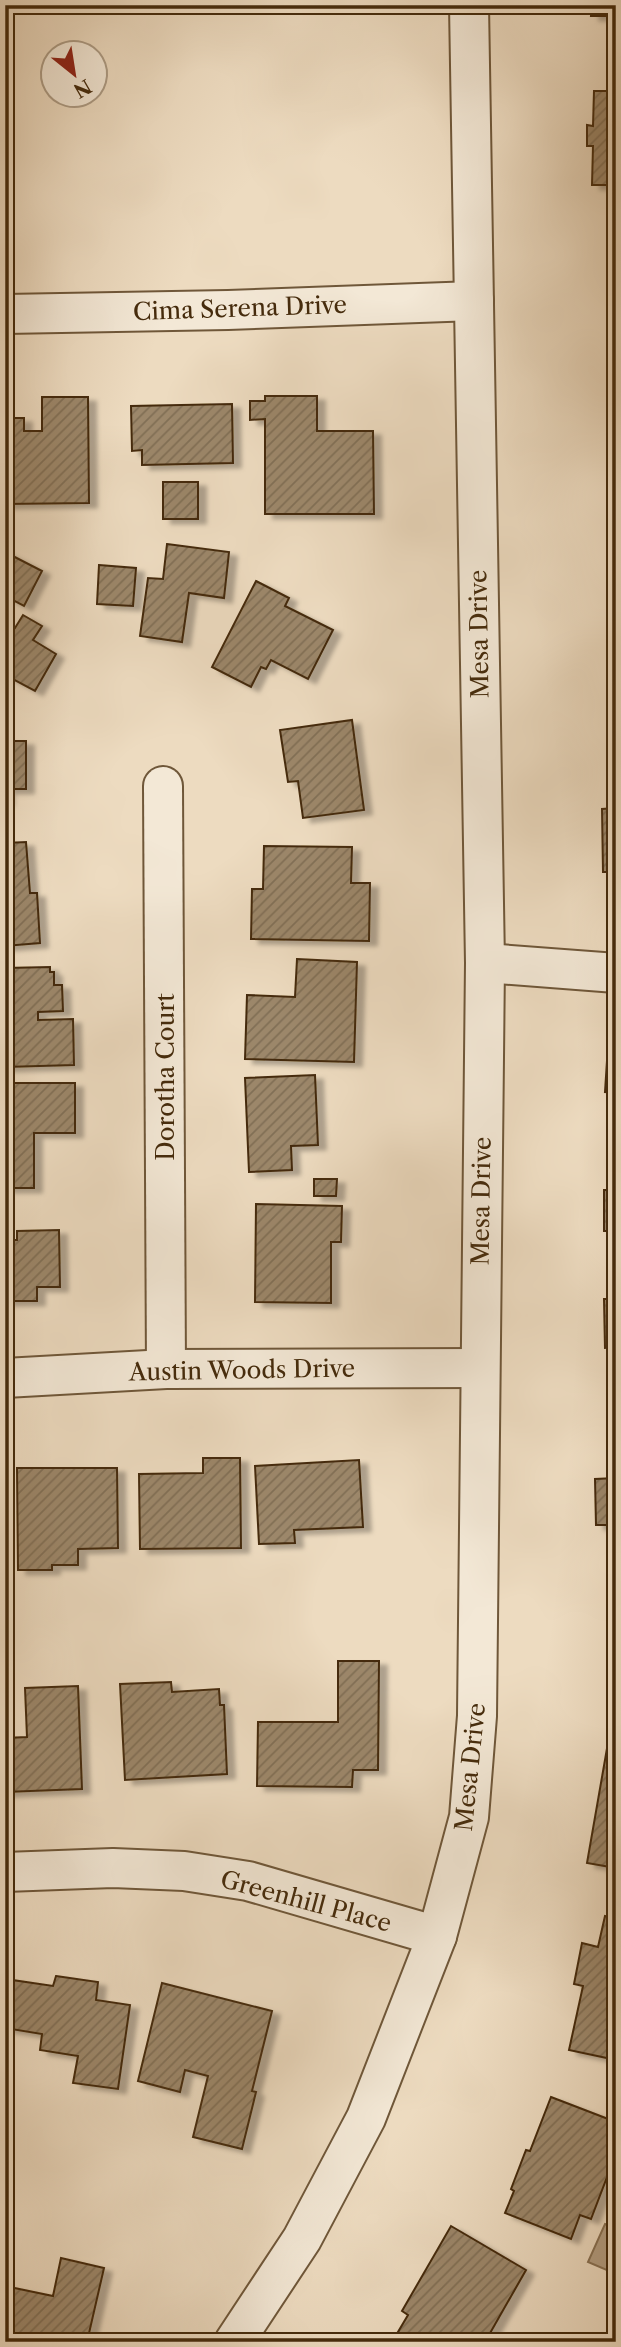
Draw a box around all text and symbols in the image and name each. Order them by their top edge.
north arrow [38,38,108,108]
text: N [69,74,95,102]
street label: Cima Serena Drive [132,290,348,326]
street label: Mesa Drive [463,569,495,699]
street label: Dorotha Court [151,993,180,1161]
street label: Mesa Drive [465,1136,497,1266]
street label: Austin Woods Drive [128,1354,355,1386]
street label: Mesa Drive [449,1701,491,1833]
street label: Greenhill Place [217,1864,395,1938]

